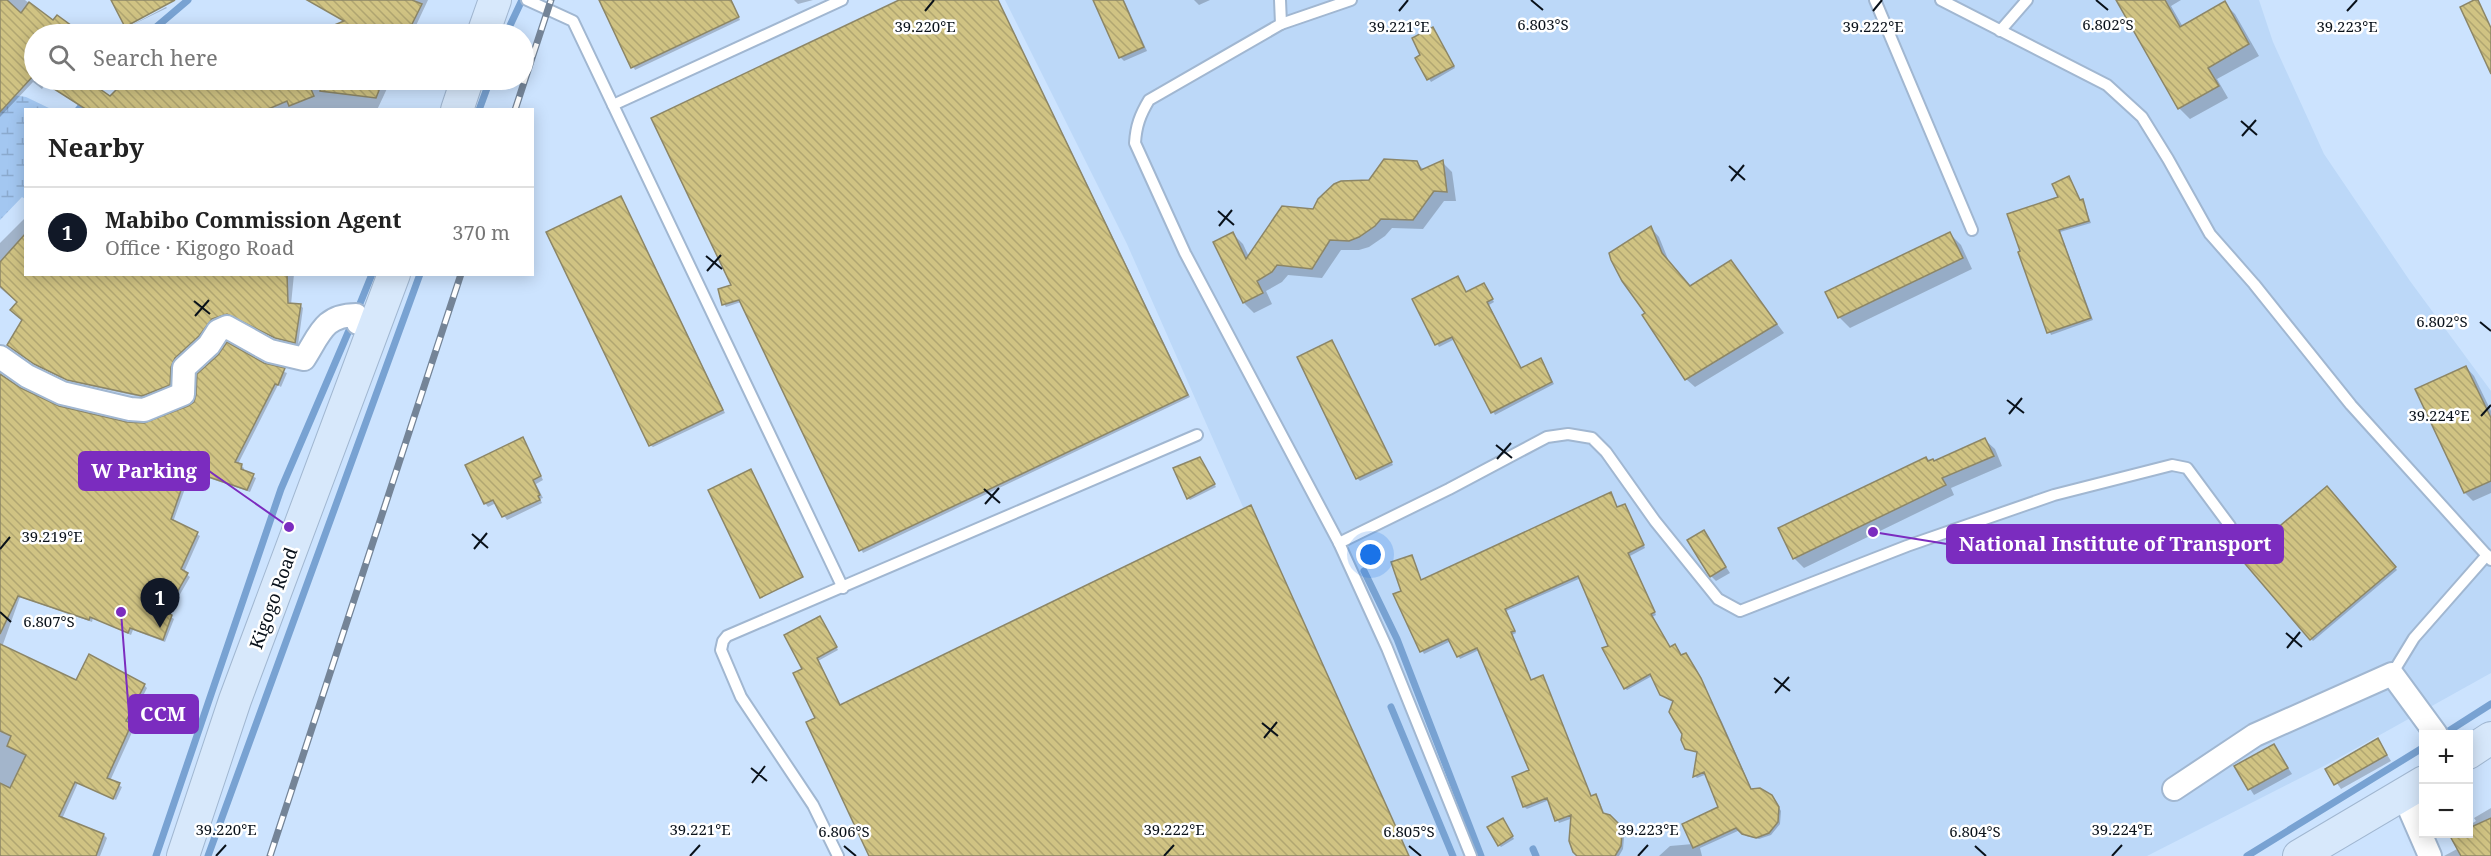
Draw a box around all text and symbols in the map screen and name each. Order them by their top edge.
text: 6.803°S [1517,14,1569,34]
text: 6.802°S [2082,14,2134,34]
text: 39.220°E [894,16,956,36]
text: 39.221°E [1368,16,1430,36]
text: 39.222°E [1842,16,1904,36]
text: 39.223°E [2316,16,2378,36]
search box [24,24,534,90]
icon: search [45,41,78,74]
text: Search here [93,42,218,72]
text: Nearby [48,129,144,165]
text: Mabibo Commission Agent [105,204,401,234]
text: 1 [62,219,73,246]
text: 370 m [452,219,510,246]
text: Office · Kigogo Road [105,234,294,261]
text: 6.802°S [2416,311,2468,331]
text: 39.224°E [2408,405,2470,425]
callout: W Parking [79,452,209,490]
text: W Parking [91,457,198,484]
callout: National Institute of Transport [1947,525,2283,563]
text: 39.219°E [21,526,83,546]
text: National Institute of Transport [1959,530,2271,557]
your location [1356,540,1385,569]
street label: Kigogo Road [244,544,302,652]
pin: 1 [140,578,180,628]
text: 6.807°S [23,611,75,631]
callout: CCM [129,695,198,733]
text: CCM [140,700,186,727]
map controls [2419,730,2473,838]
button: + [2419,730,2473,784]
button: − [2419,784,2473,838]
text: 39.220°E [195,819,257,839]
text: 39.221°E [669,819,731,839]
text: 39.222°E [1143,819,1205,839]
text: 39.223°E [1617,819,1679,839]
text: 39.224°E [2091,819,2153,839]
text: 6.806°S [818,821,870,841]
text: 6.805°S [1383,821,1435,841]
text: 6.804°S [1949,821,2001,841]

